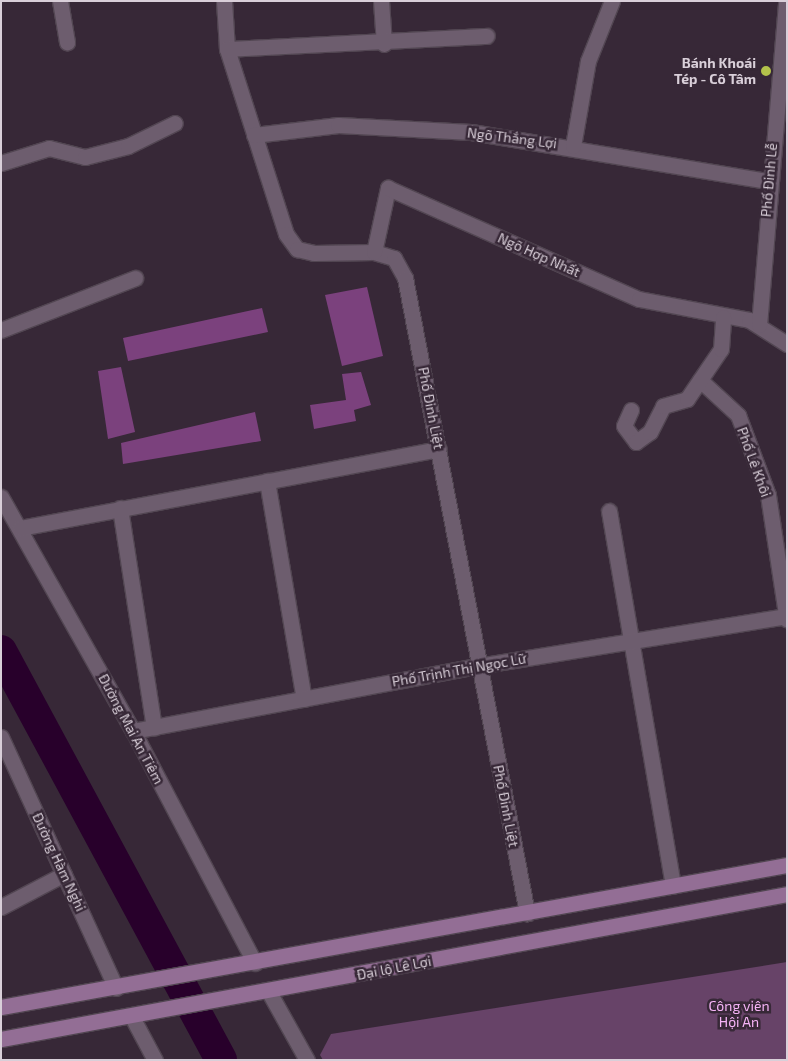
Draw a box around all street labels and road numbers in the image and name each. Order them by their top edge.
street label: Ngõ Thắng Lợi [466,124,558,152]
street label: Phố Đinh Lễ [757,142,781,218]
street label: Ngõ Hợp Nhất [495,229,583,281]
street label: Phố Đinh Liệt [415,366,447,450]
street label: Phố Lê Khôi [734,425,774,499]
street label: Phố Trịnh Thị Ngọc Lữ [390,650,528,690]
street label: Đường Mai An Tiêm [95,671,167,787]
street label: Phố Đinh Liệt [490,764,522,848]
street label: Đường Hàm Nghi [29,810,89,914]
street label: Đại lộ Lê Lợi [355,953,433,983]

